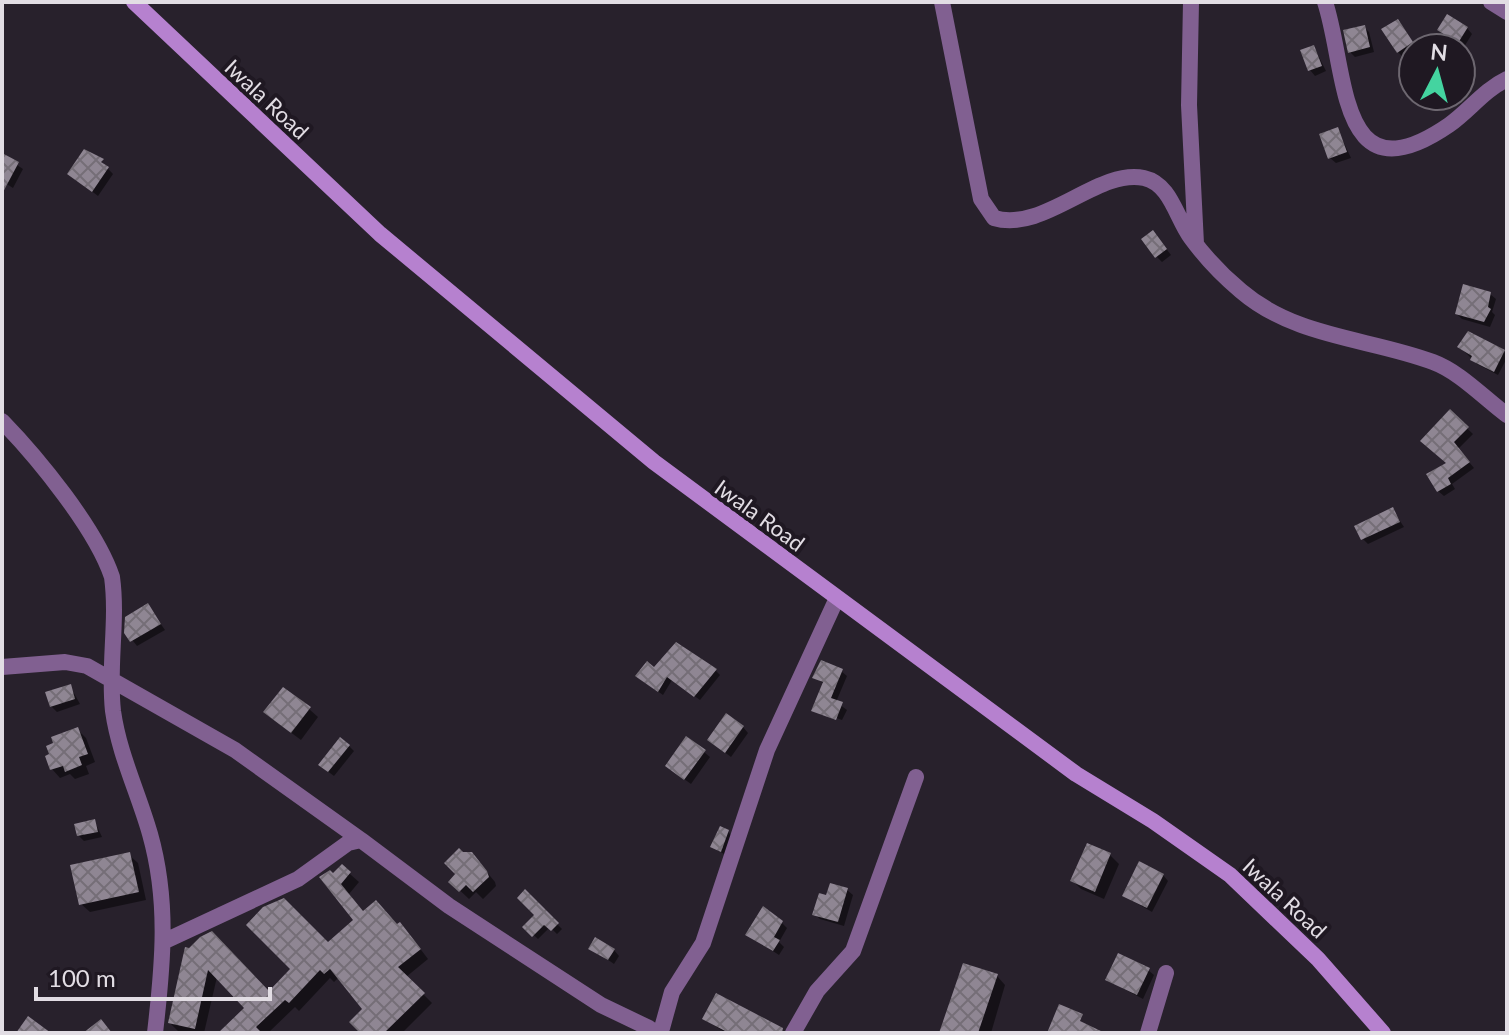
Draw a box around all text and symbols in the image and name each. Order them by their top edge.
north arrow [1397,32,1477,112]
text: N [1429,37,1449,66]
street label: Iwala Road [220,53,314,145]
street label: Iwala Road [710,473,810,557]
street label: Iwala Road [1238,852,1332,944]
scale bar [36,951,270,1001]
text: 100 m [48,963,116,992]

